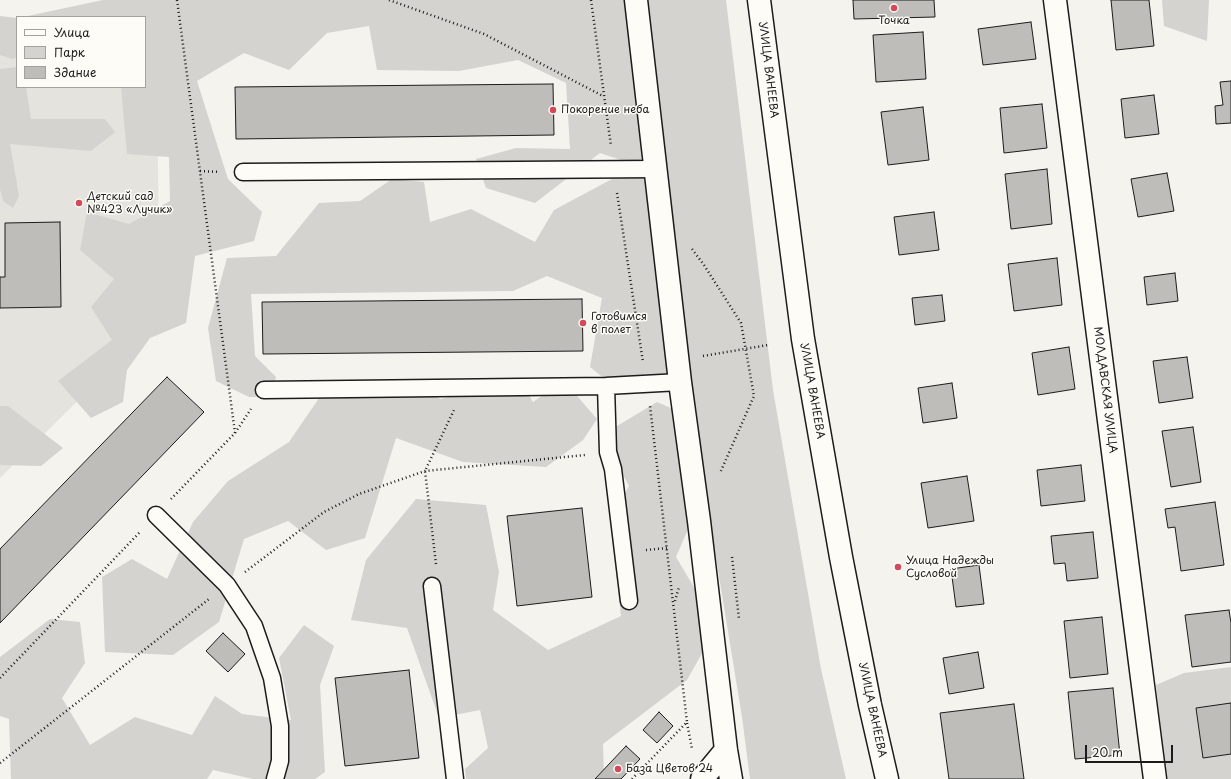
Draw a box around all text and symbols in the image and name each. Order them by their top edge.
marker: Точка [889,3,899,13]
place label: Точка [878,14,910,28]
legend [16,16,146,88]
street label: УЛИЦА ВАНЕЕВА [756,21,780,119]
text: Улица [54,23,90,41]
text: Парк [54,43,85,61]
text: Здание [54,63,96,81]
place label: Покорение неба [561,103,649,117]
marker: Покорение неба [548,105,558,115]
place label: Детский сад №423 «Лучик» [87,190,172,216]
marker: Детский сад №423 «Лучик» [74,198,84,208]
place label: Готовимся в полет [591,310,647,336]
marker: Готовимся в полет [578,318,588,328]
street label: МОЛДАВСКАЯ УЛИЦА [1091,326,1119,454]
street label: УЛИЦА ВАНЕЕВА [797,342,827,440]
place label: Улица Надежды Сусловой [906,554,994,580]
marker: Улица Надежды Сусловой [893,562,903,572]
street label: УЛИЦА ВАНЕЕВА [855,661,889,759]
scale bar [1087,737,1175,763]
text: 20 m [1092,743,1123,761]
place label: База Цветов 24 [626,762,713,776]
marker: База Цветов 24 [613,764,623,774]

